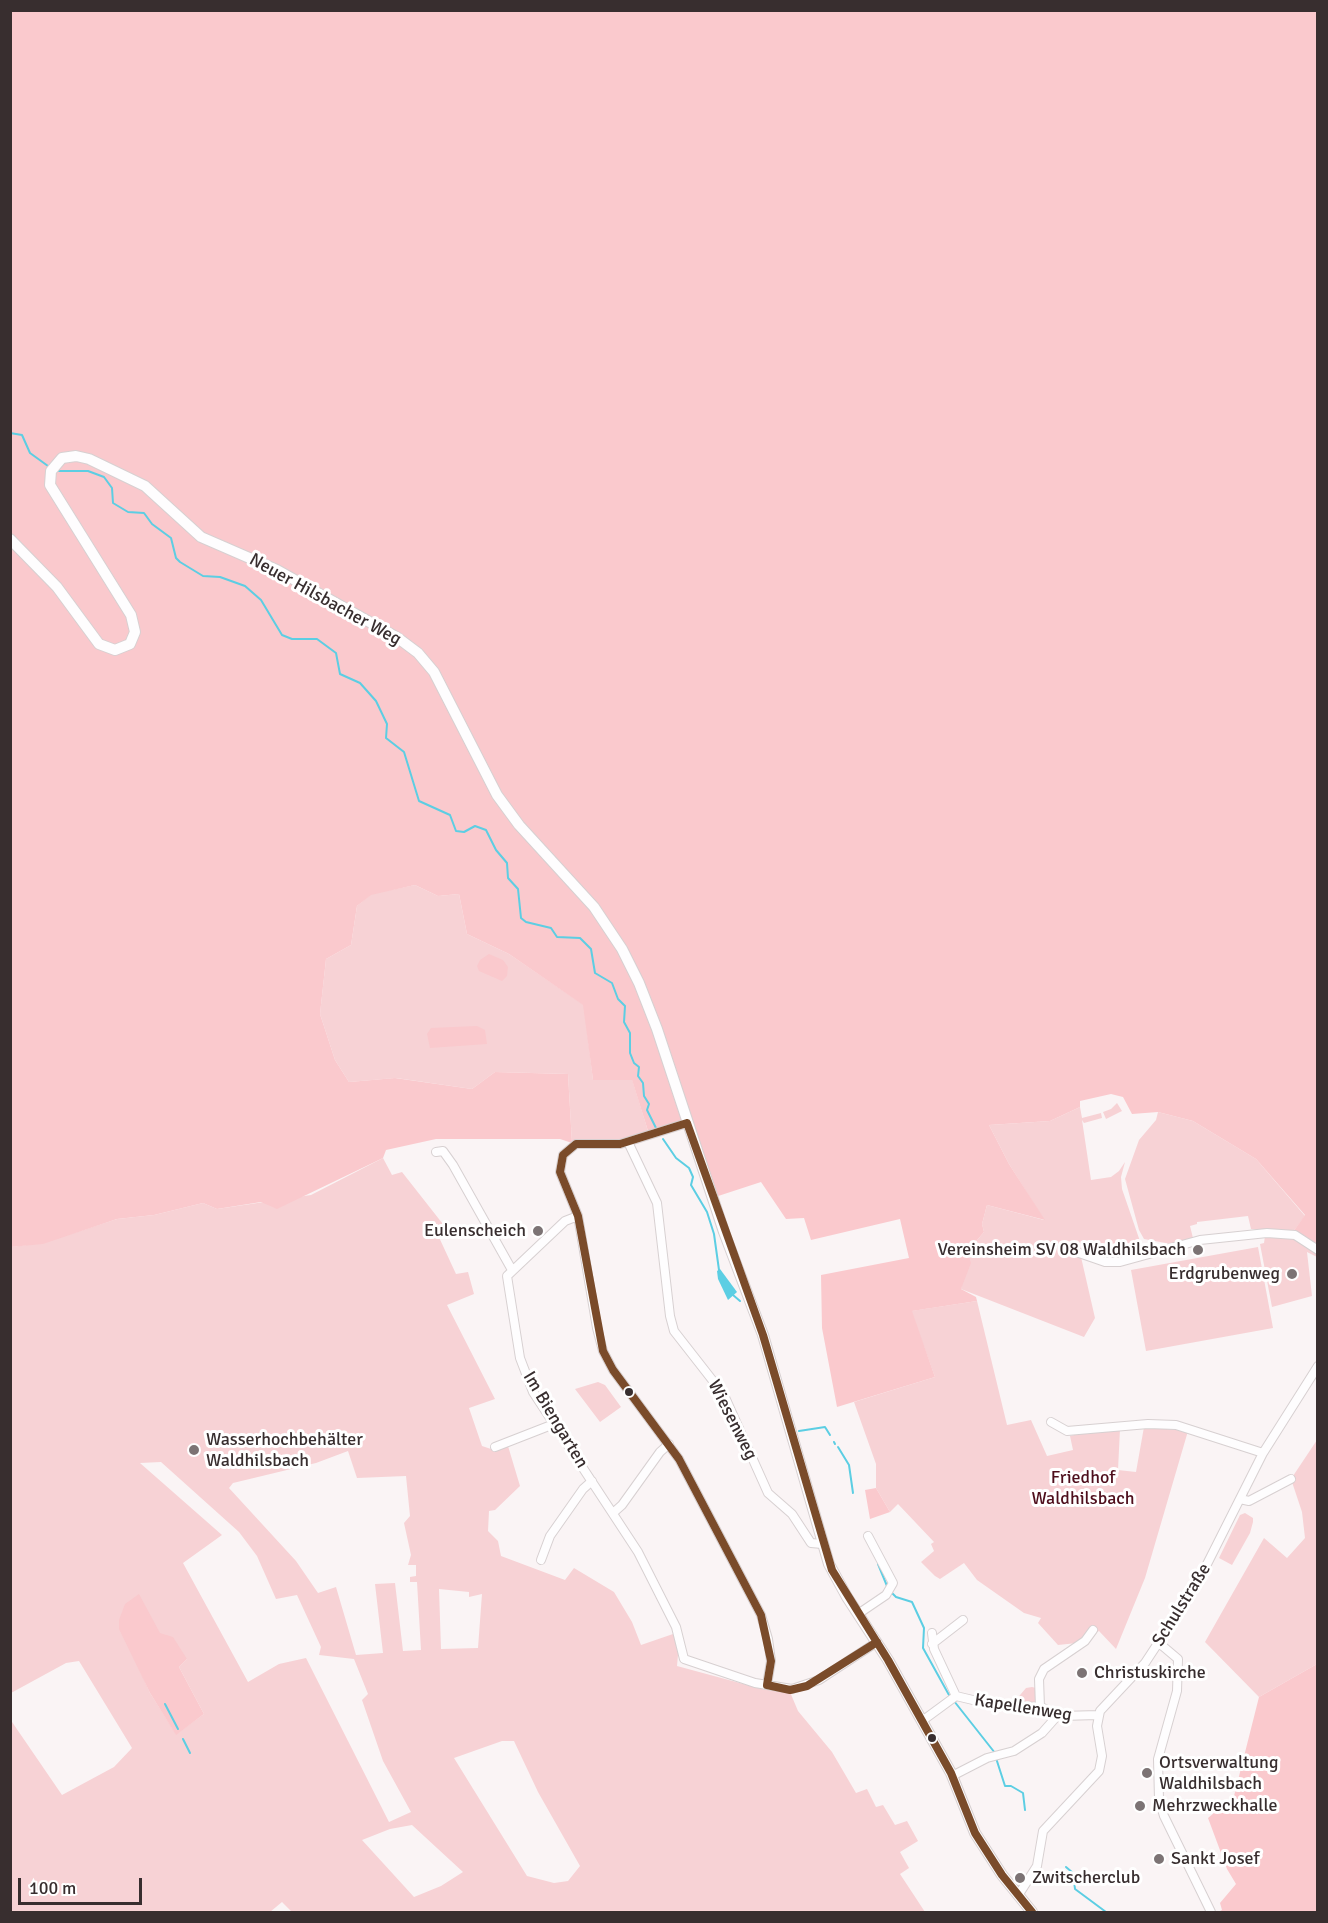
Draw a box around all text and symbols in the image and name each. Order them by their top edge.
street label: Neuer Hilsbacher Weg [245,549,405,651]
place label: Eulenscheich [424,1220,526,1242]
marker: Eulenscheich [531,1224,545,1238]
place label: Vereinsheim SV 08 Waldhilsbach [937,1239,1186,1261]
marker: Vereinsheim SV 08 Waldhilsbach [1191,1243,1205,1257]
place label: Erdgrubenweg [1169,1263,1280,1285]
marker: Erdgrubenweg [1285,1267,1299,1281]
street label: Im Biengarten [518,1368,592,1472]
street label: Wiesenweg [703,1376,761,1464]
unlabelled marker [623,1386,635,1398]
place label: Wasserhochbehälter Waldhilsbach [206,1429,363,1472]
marker: Wasserhochbehälter Waldhilsbach [187,1443,201,1457]
park label: Friedhof Waldhilsbach [1031,1467,1135,1510]
street label: Schulstraße [1148,1560,1216,1650]
place label: Christuskirche [1094,1662,1206,1684]
marker: Christuskirche [1075,1666,1089,1680]
street label: Kapellenweg [973,1690,1073,1726]
unlabelled marker [926,1732,938,1744]
place label: Ortsverwaltung Waldhilsbach [1159,1752,1278,1794]
marker: Ortsverwaltung Waldhilsbach [1140,1766,1154,1780]
place label: Mehrzweckhalle [1152,1795,1278,1817]
marker: Mehrzweckhalle [1133,1799,1147,1813]
place label: Sankt Josef [1171,1848,1260,1870]
marker: Sankt Josef [1152,1852,1166,1866]
scale bar [21,1866,146,1904]
place label: Zwitscherclub [1032,1867,1140,1889]
marker: Zwitscherclub [1013,1871,1027,1885]
text: 100 m [29,1877,76,1899]

